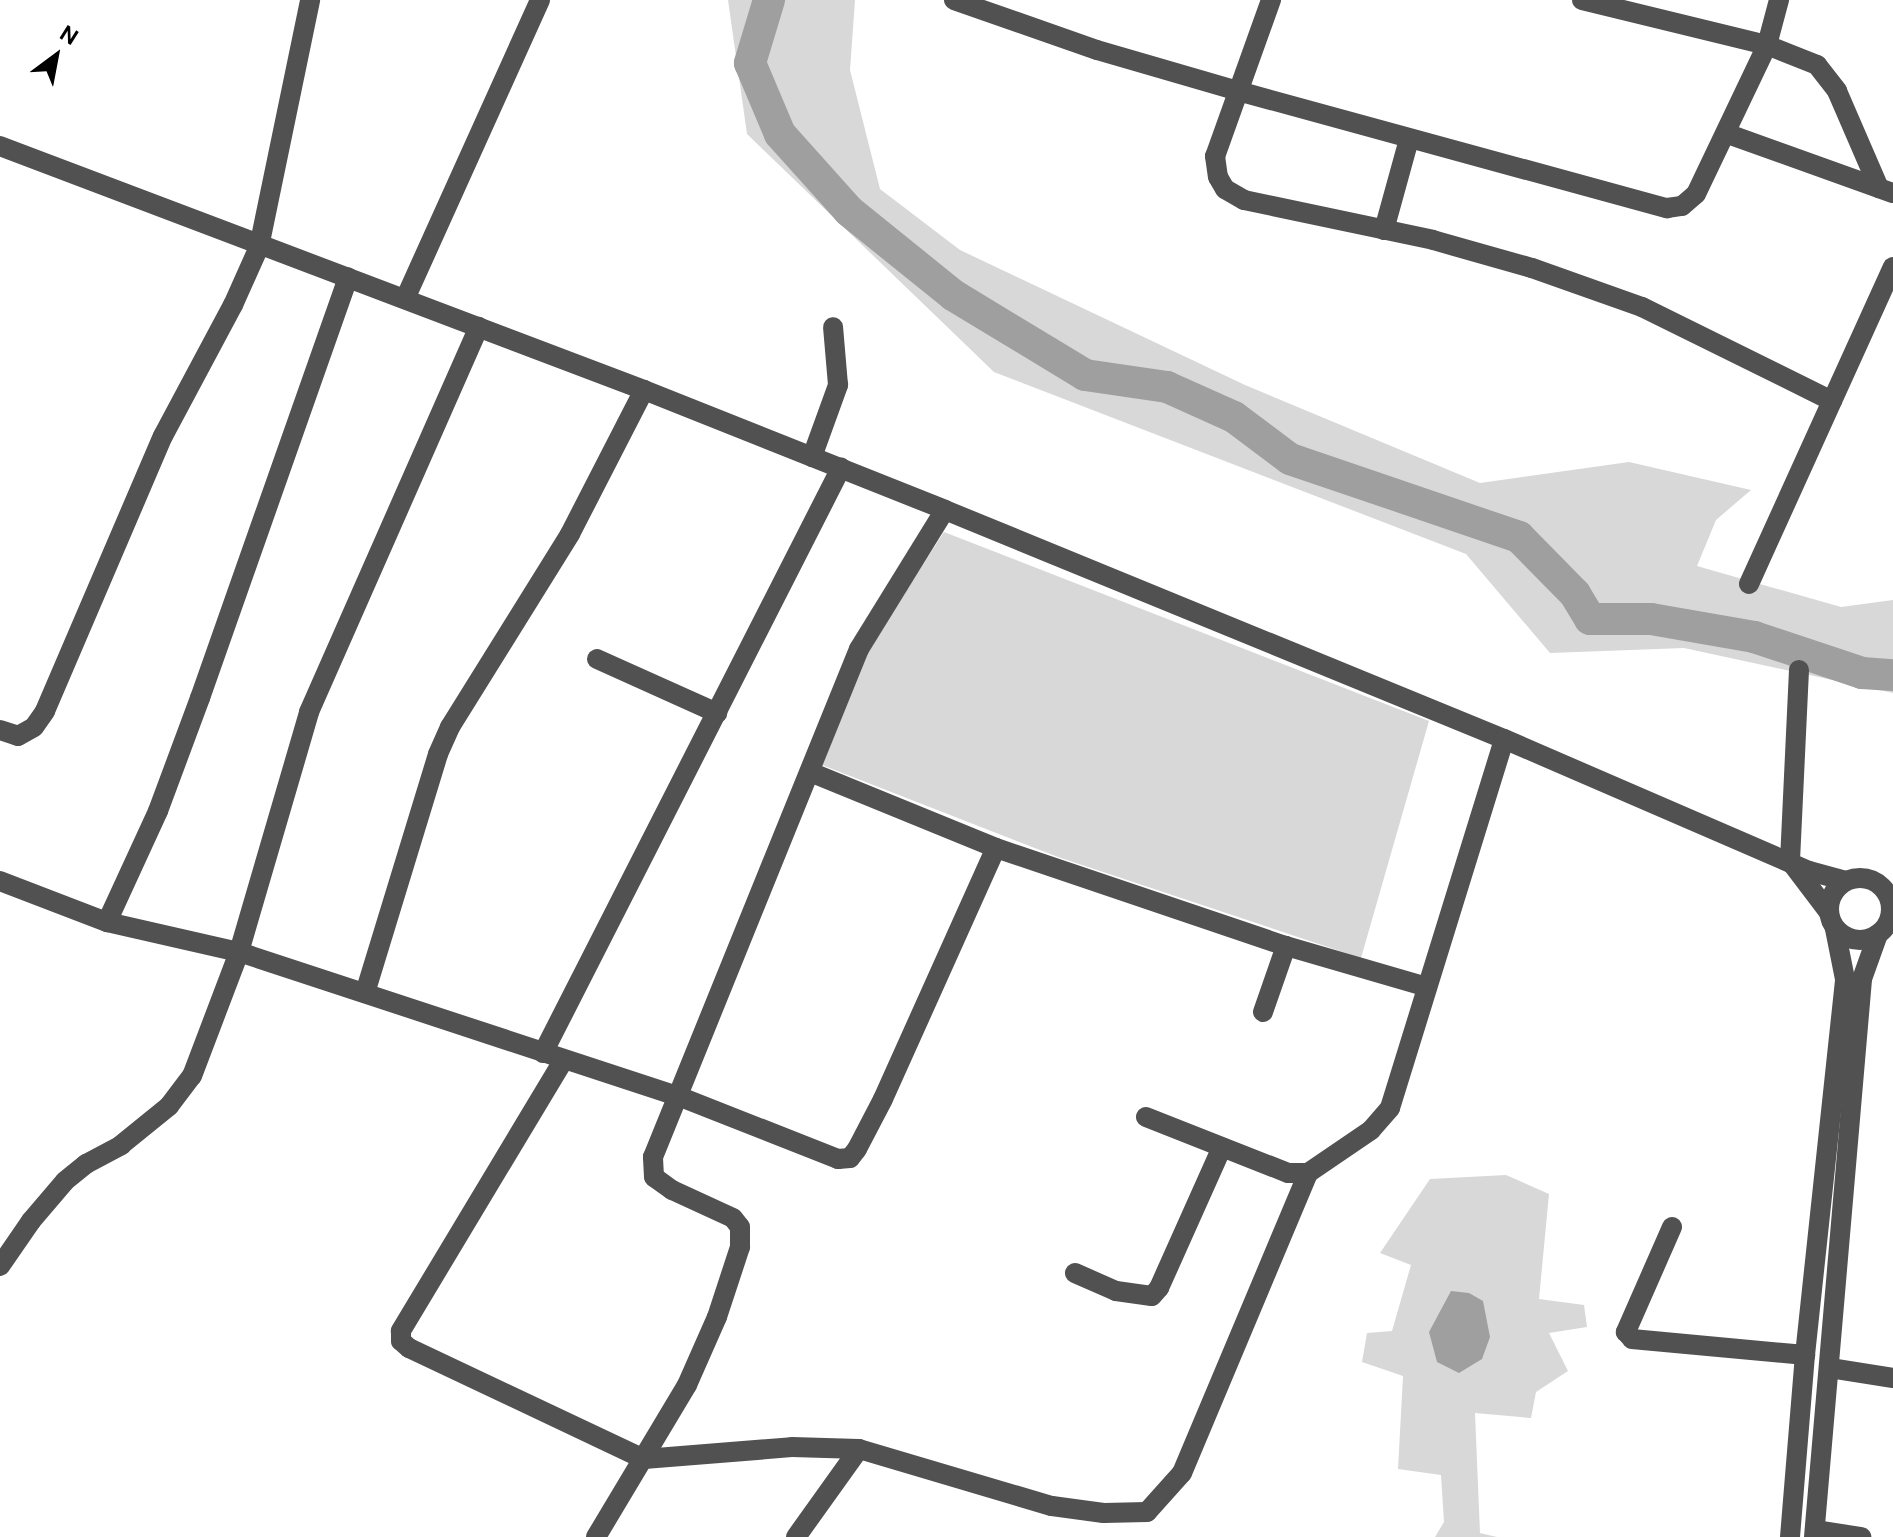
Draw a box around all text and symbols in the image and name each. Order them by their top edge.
north arrow [16,16,96,96]
text: N [54,19,83,52]

